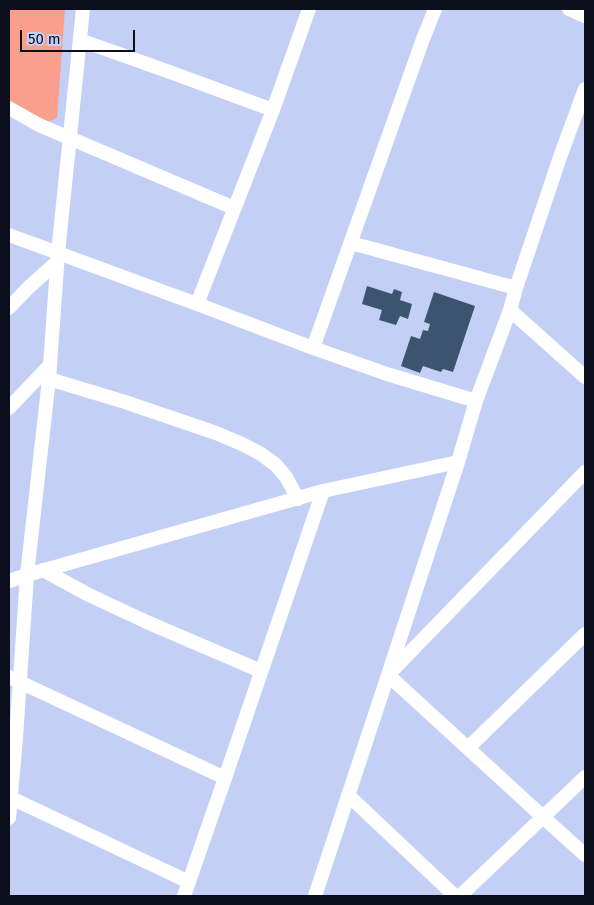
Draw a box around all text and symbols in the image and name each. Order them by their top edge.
scale bar [22,20,138,52]
text: 50 m [28,30,61,48]

